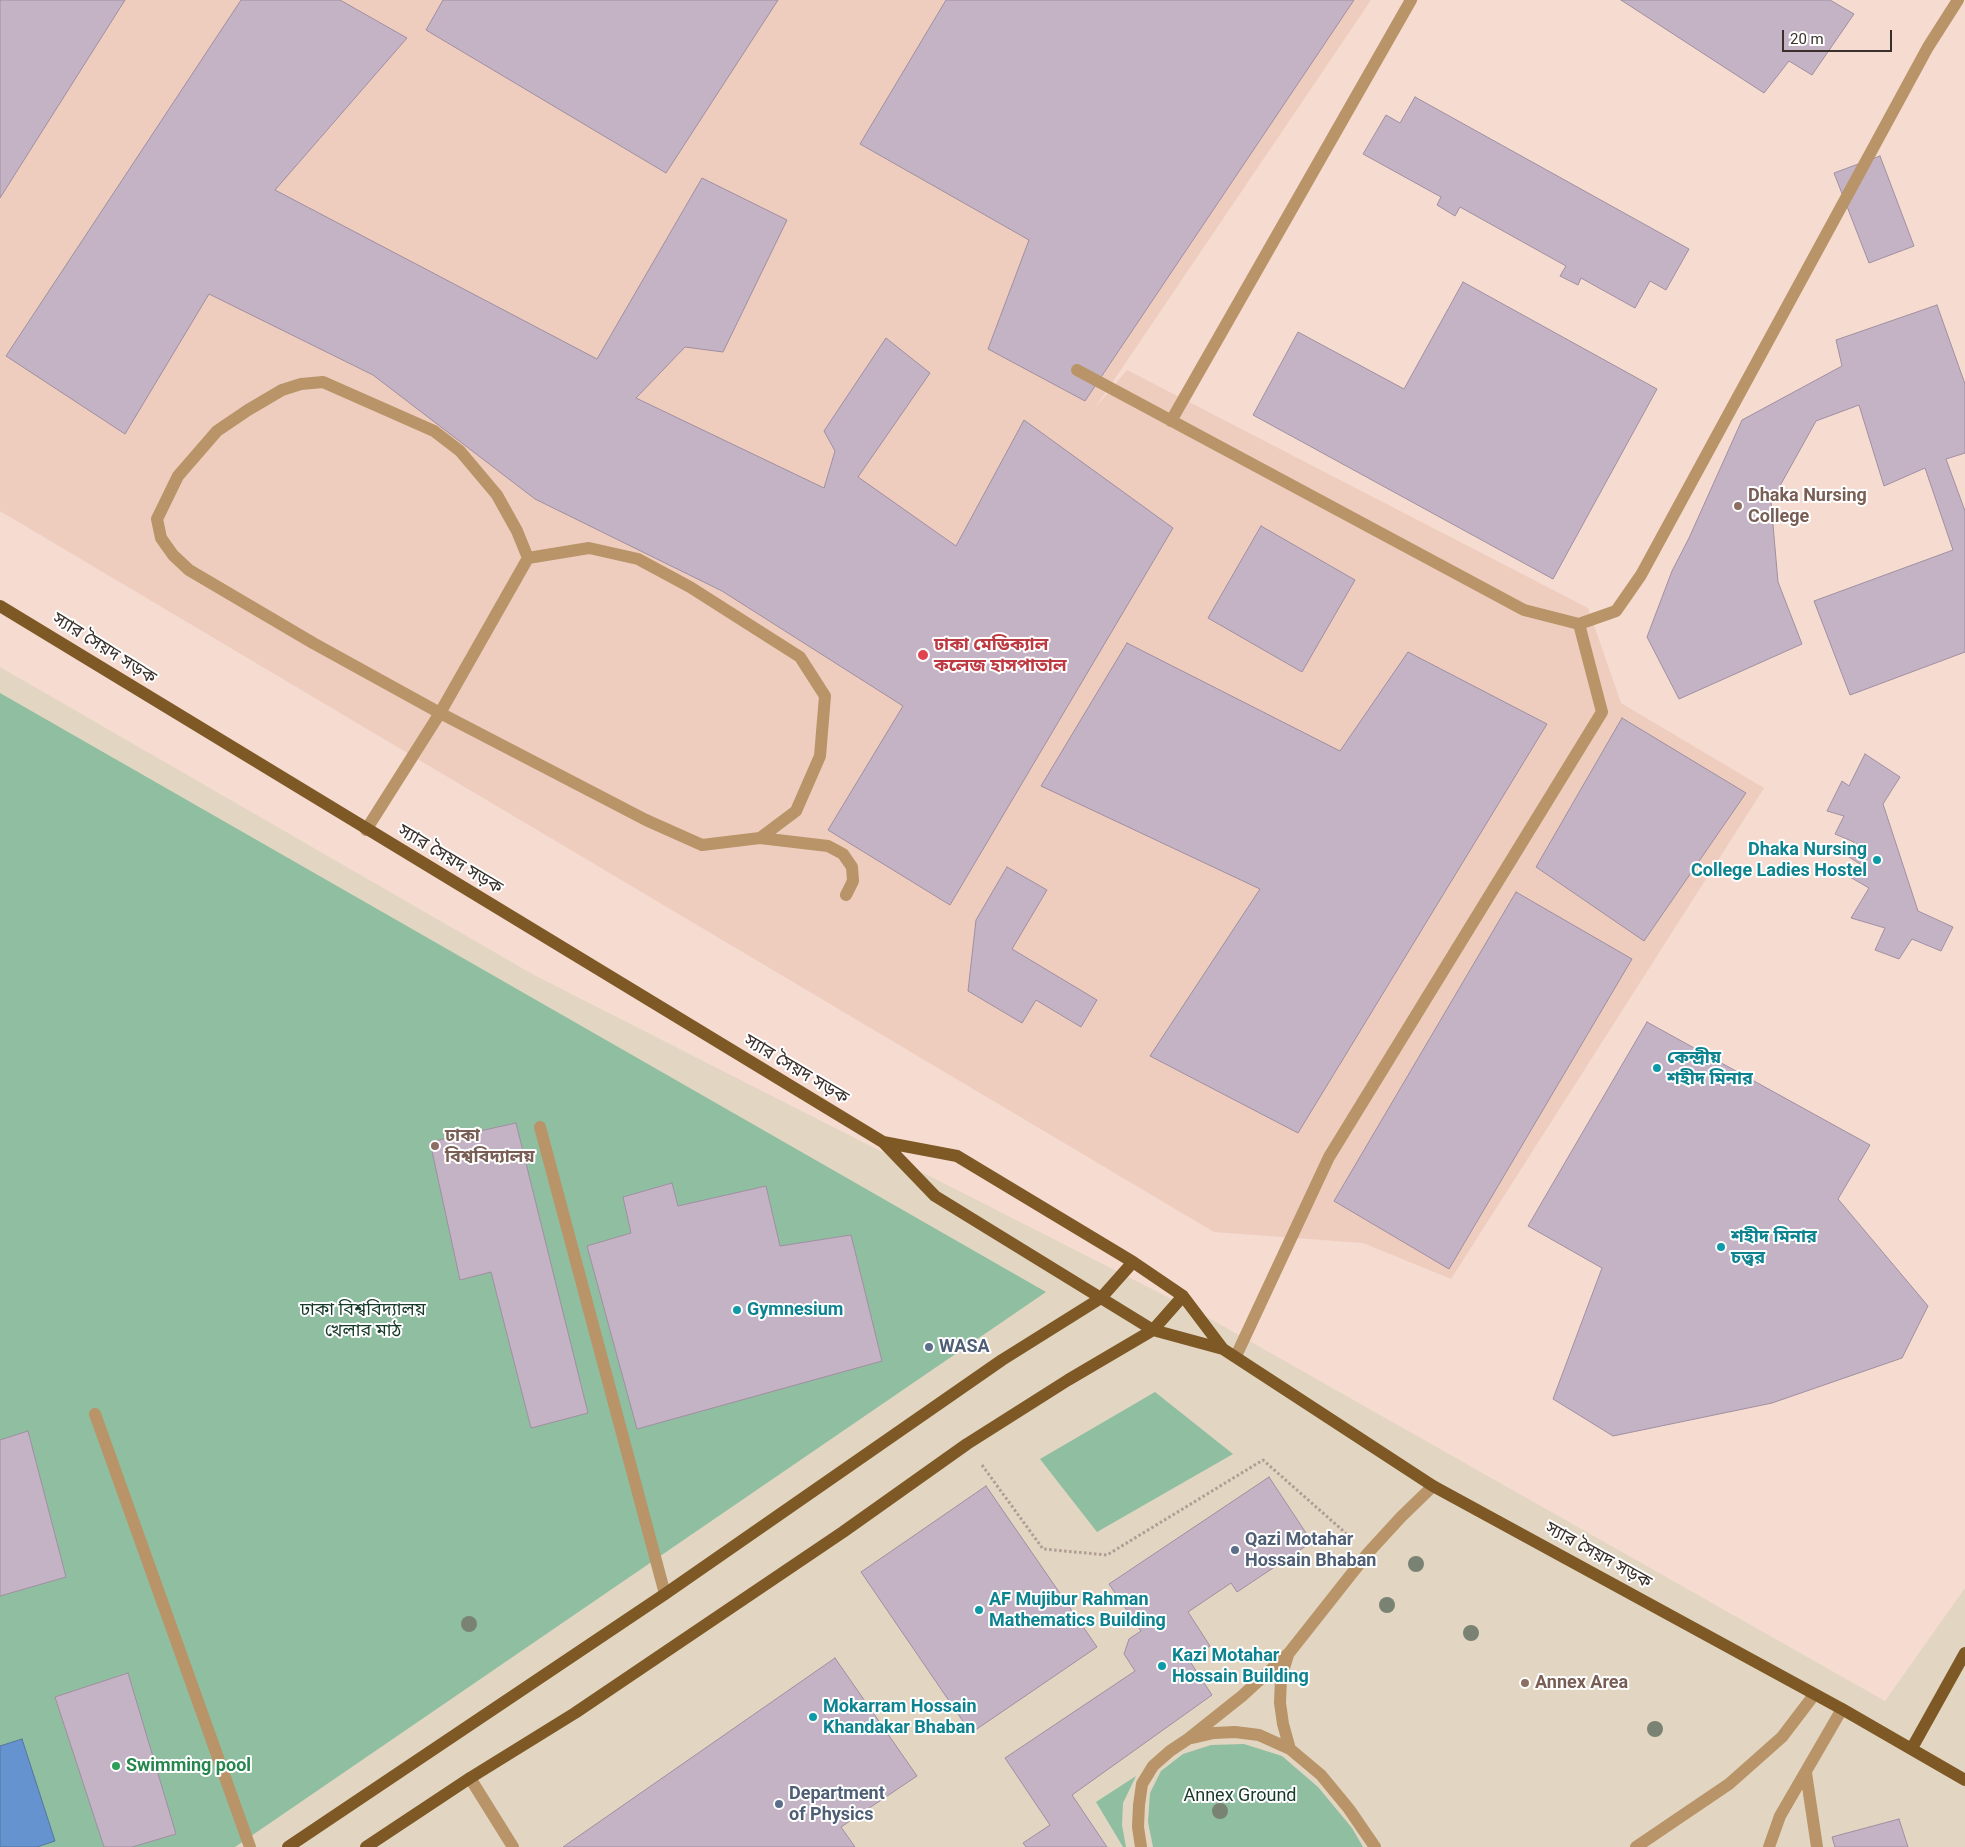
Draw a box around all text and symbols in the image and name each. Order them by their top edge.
scale bar [1785,20,1895,52]
text: 20 m [1790,30,1824,48]
place label: Dhaka Nursing College [1748,485,1867,528]
marker: Dhaka Nursing College [1732,500,1744,512]
street label: স্যার সৈয়দ সড়ক [48,609,160,689]
place label: ঢাকা মেডিক্যাল কলেজ হাসপাতাল [934,634,1067,676]
marker: ঢাকা মেডিক্যাল কলেজ হাসপাতাল [916,648,930,662]
street label: স্যার সৈয়দ সড়ক [394,820,506,900]
place label: Dhaka Nursing College Ladies Hostel [1691,839,1867,882]
marker: Dhaka Nursing College Ladies Hostel [1871,854,1883,866]
street label: স্যার সৈয়দ সড়ক [740,1030,852,1110]
place label: কেন্দ্রীয় শহীদ মিনার [1667,1047,1753,1090]
marker: কেন্দ্রীয় শহীদ মিনার [1651,1062,1663,1074]
place label: ঢাকা বিশ্ববিদ্যালয় [445,1125,534,1168]
marker: ঢাকা বিশ্ববিদ্যালয় [429,1140,441,1152]
place label: শহীদ মিনার চত্ত্বর [1731,1226,1817,1268]
marker: শহীদ মিনার চত্ত্বর [1715,1241,1727,1253]
park label: ঢাকা বিশ্ববিদ্যালয় খেলার মাঠ [300,1299,426,1342]
place label: Gymnesium [747,1299,843,1321]
marker: Gymnesium [731,1304,743,1316]
place label: WASA [939,1336,990,1358]
marker: WASA [923,1341,935,1353]
street label: স্যার সৈয়দ সড়ক [1541,1518,1655,1594]
place label: Qazi Motahar Hossain Bhaban [1245,1529,1376,1572]
marker: Qazi Motahar Hossain Bhaban [1229,1544,1241,1556]
place label: AF Mujibur Rahman Mathematics Building [989,1589,1166,1632]
marker: AF Mujibur Rahman Mathematics Building [973,1604,985,1616]
place label: Kazi Motahar Hossain Building [1172,1645,1309,1688]
marker: Kazi Motahar Hossain Building [1156,1660,1168,1672]
place label: Annex Area [1535,1672,1628,1694]
marker: Annex Area [1519,1677,1531,1689]
place label: Mokarram Hossain Khandakar Bhaban [823,1696,977,1738]
marker: Mokarram Hossain Khandakar Bhaban [807,1711,819,1723]
place label: Swimming pool [126,1755,251,1777]
marker: Swimming pool [110,1760,122,1772]
place label: Department of Physics [789,1783,885,1826]
park label: Annex Ground [1183,1785,1297,1807]
marker: Department of Physics [773,1798,785,1810]

